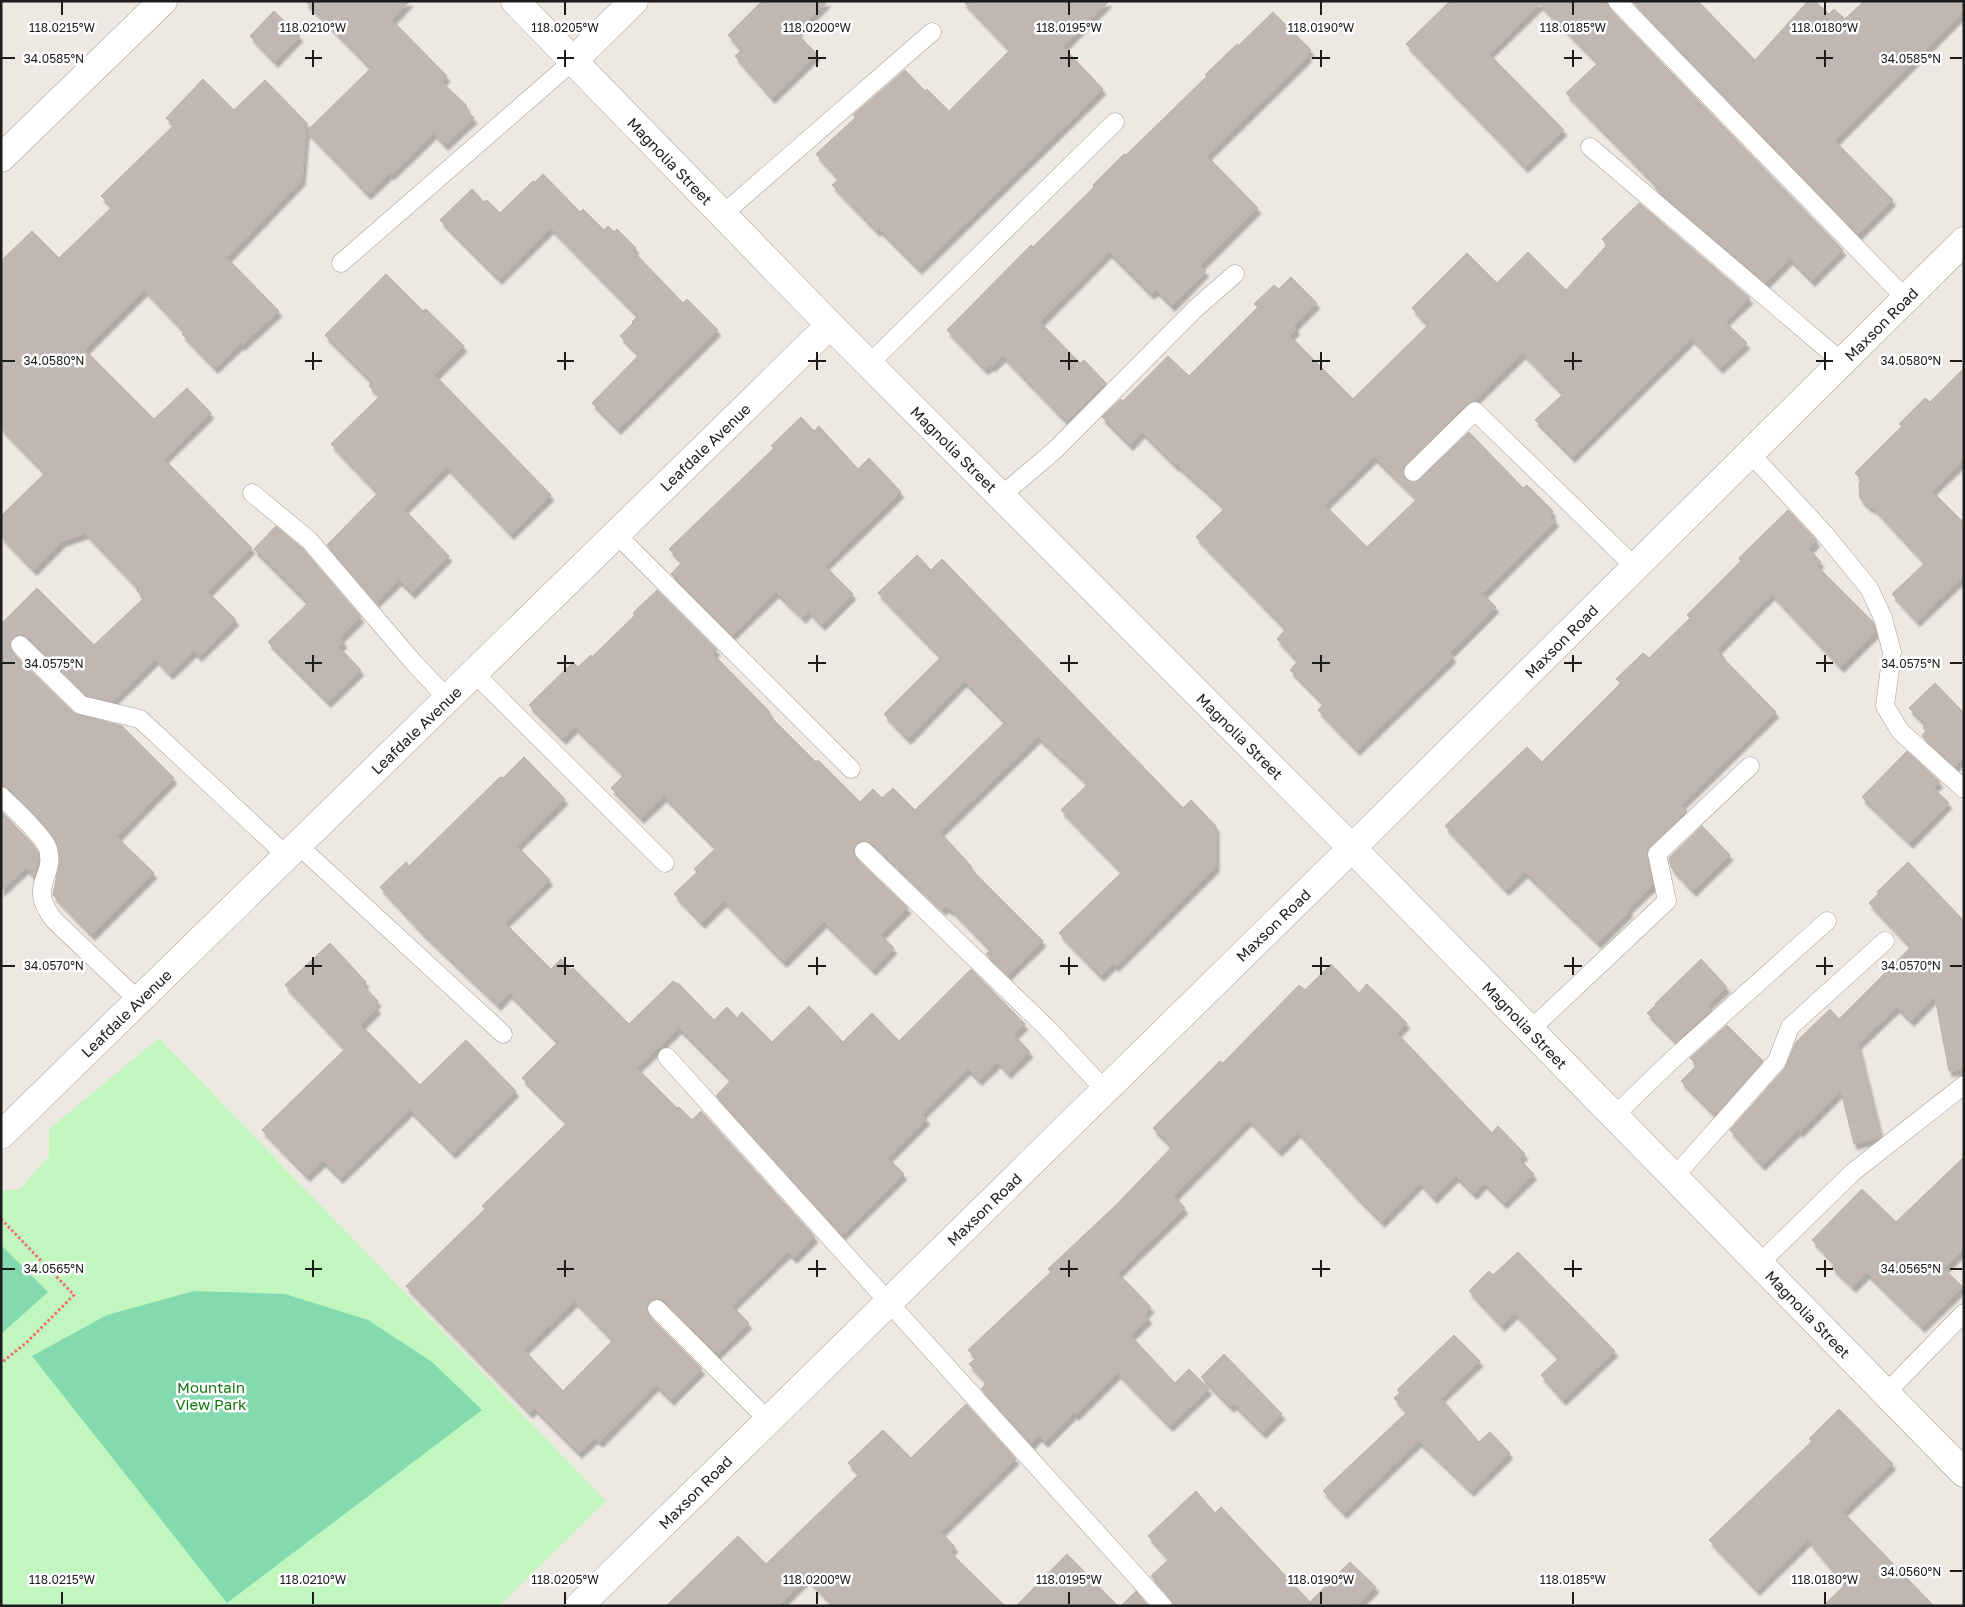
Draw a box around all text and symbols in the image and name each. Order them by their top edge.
text: 118.0215°W [29,20,95,35]
text: 118.0210°W [280,20,347,35]
text: 118.0205°W [531,20,599,35]
text: 118.0200°W [783,20,851,35]
text: 118.0195°W [1036,20,1103,35]
text: 118.0190°W [1288,20,1355,35]
text: 118.0185°W [1540,20,1607,35]
text: 118.0180°W [1792,20,1859,35]
text: 34.0585°N [24,51,84,66]
text: 34.0585°N [1881,51,1941,66]
street label: Magnolia Street [624,114,716,208]
street label: Maxson Road [1841,284,1921,364]
text: 34.0580°N [24,353,84,368]
text: 34.0580°N [1881,353,1941,368]
street label: Leafdale Avenue [656,399,754,495]
street label: Magnolia Street [907,402,1001,496]
street label: Maxson Road [1521,601,1601,681]
text: 34.0575°N [24,656,84,671]
text: 34.0575°N [1881,656,1941,671]
street label: Leafdale Avenue [367,682,465,778]
street label: Magnolia Street [1193,689,1287,783]
street label: Maxson Road [1232,885,1314,965]
text: 34.0570°N [24,958,84,973]
text: 34.0570°N [1881,958,1941,973]
street label: Leafdale Avenue [77,965,175,1061]
street label: Magnolia Street [1479,978,1571,1072]
street label: Maxson Road [943,1169,1025,1249]
text: 34.0565°N [24,1261,84,1276]
text: 34.0565°N [1881,1261,1941,1276]
street label: Magnolia Street [1762,1267,1854,1361]
park label: Mountain View Park [176,1378,247,1413]
street label: Maxson Road [655,1452,735,1532]
text: 34.0560°N [1881,1564,1941,1579]
text: 118.0215°W [29,1572,95,1587]
text: 118.0210°W [280,1572,347,1587]
text: 118.0205°W [531,1572,599,1587]
text: 118.0200°W [783,1572,851,1587]
text: 118.0195°W [1036,1572,1103,1587]
text: 118.0190°W [1288,1572,1355,1587]
text: 118.0185°W [1540,1572,1607,1587]
text: 118.0180°W [1792,1572,1859,1587]

